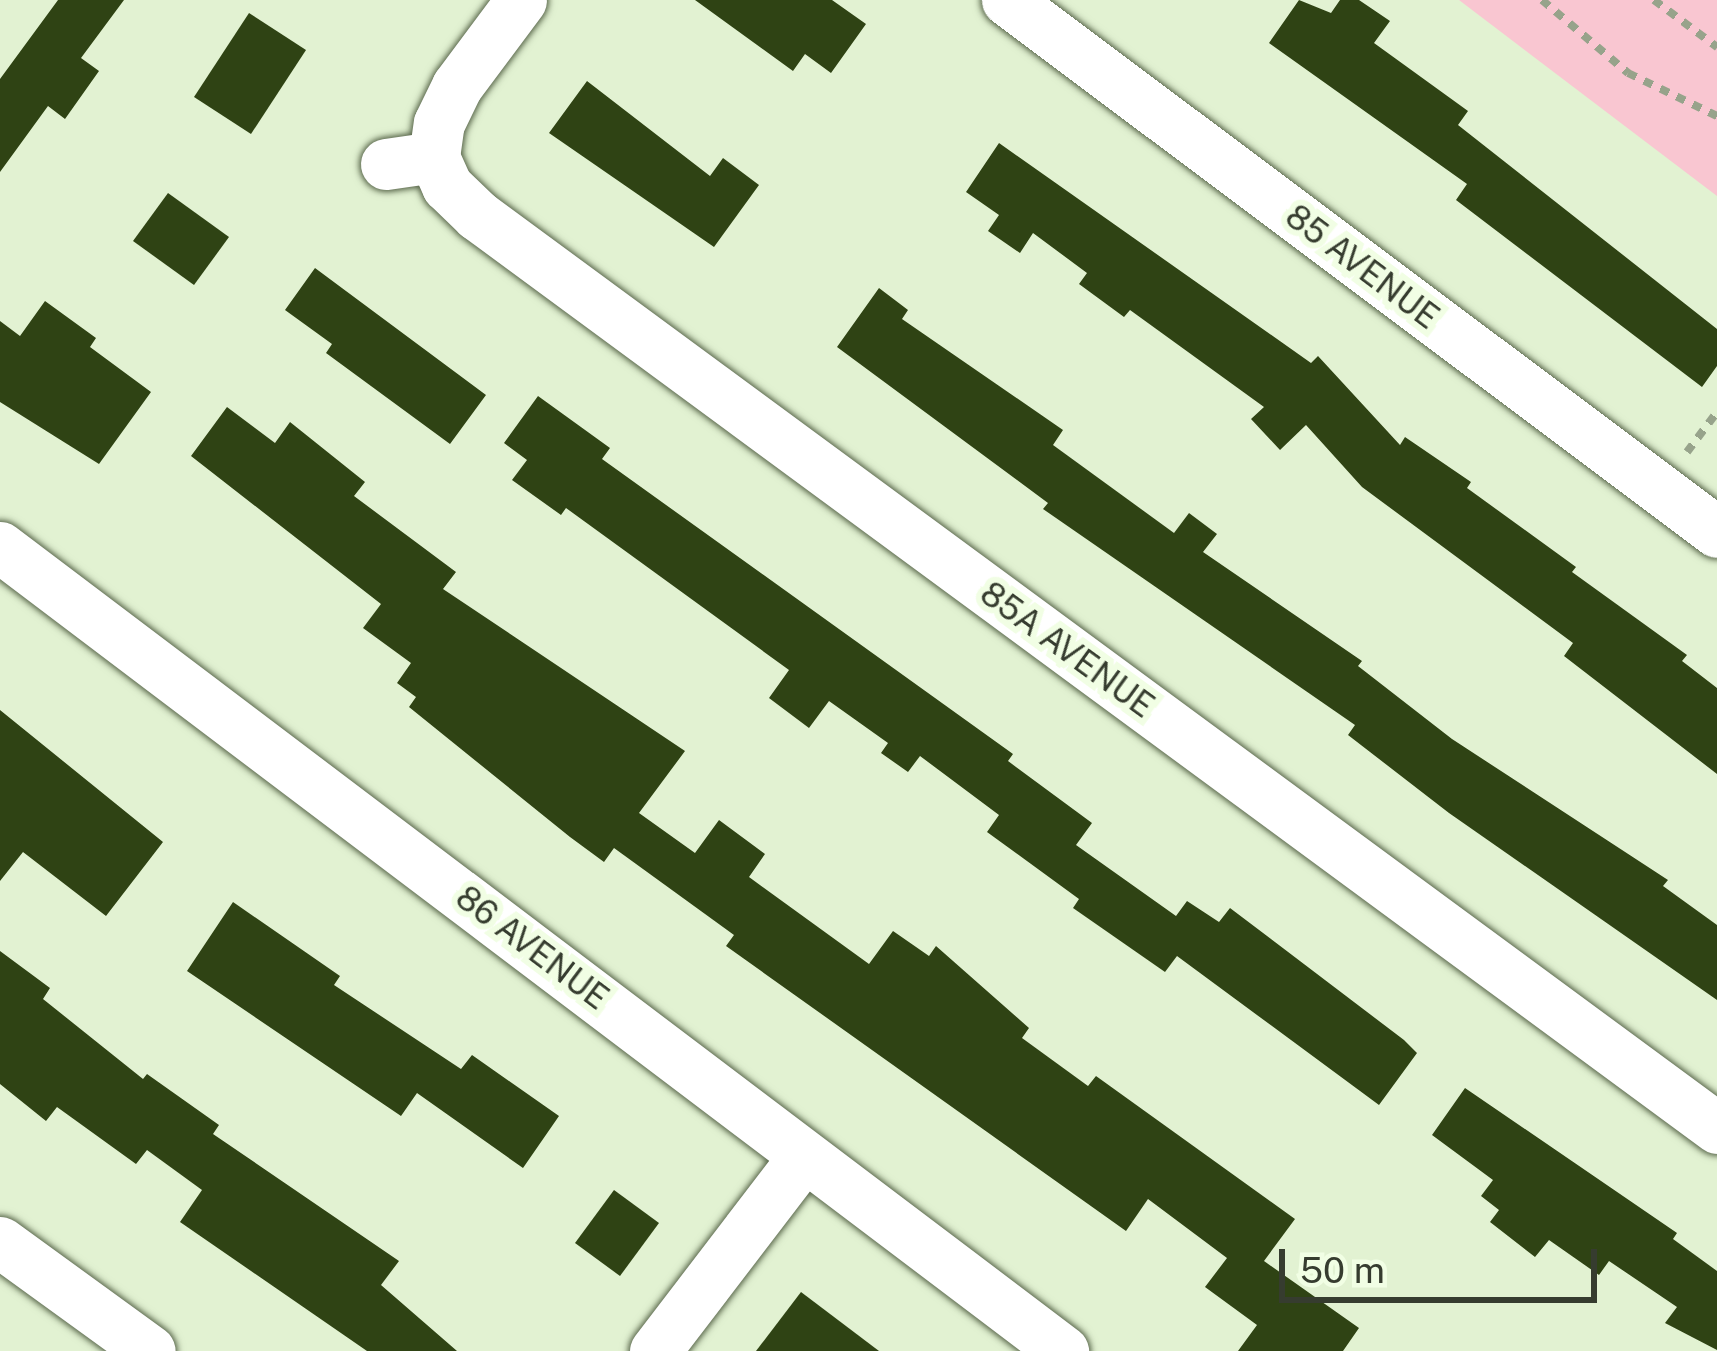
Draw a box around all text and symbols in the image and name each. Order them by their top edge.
street label: 85 AVENUE [1278,197,1446,337]
street label: 85A AVENUE [973,574,1161,726]
street label: 86 AVENUE [448,878,616,1018]
scale bar [1285,1225,1603,1299]
text: 50 m [1300,1249,1385,1291]

